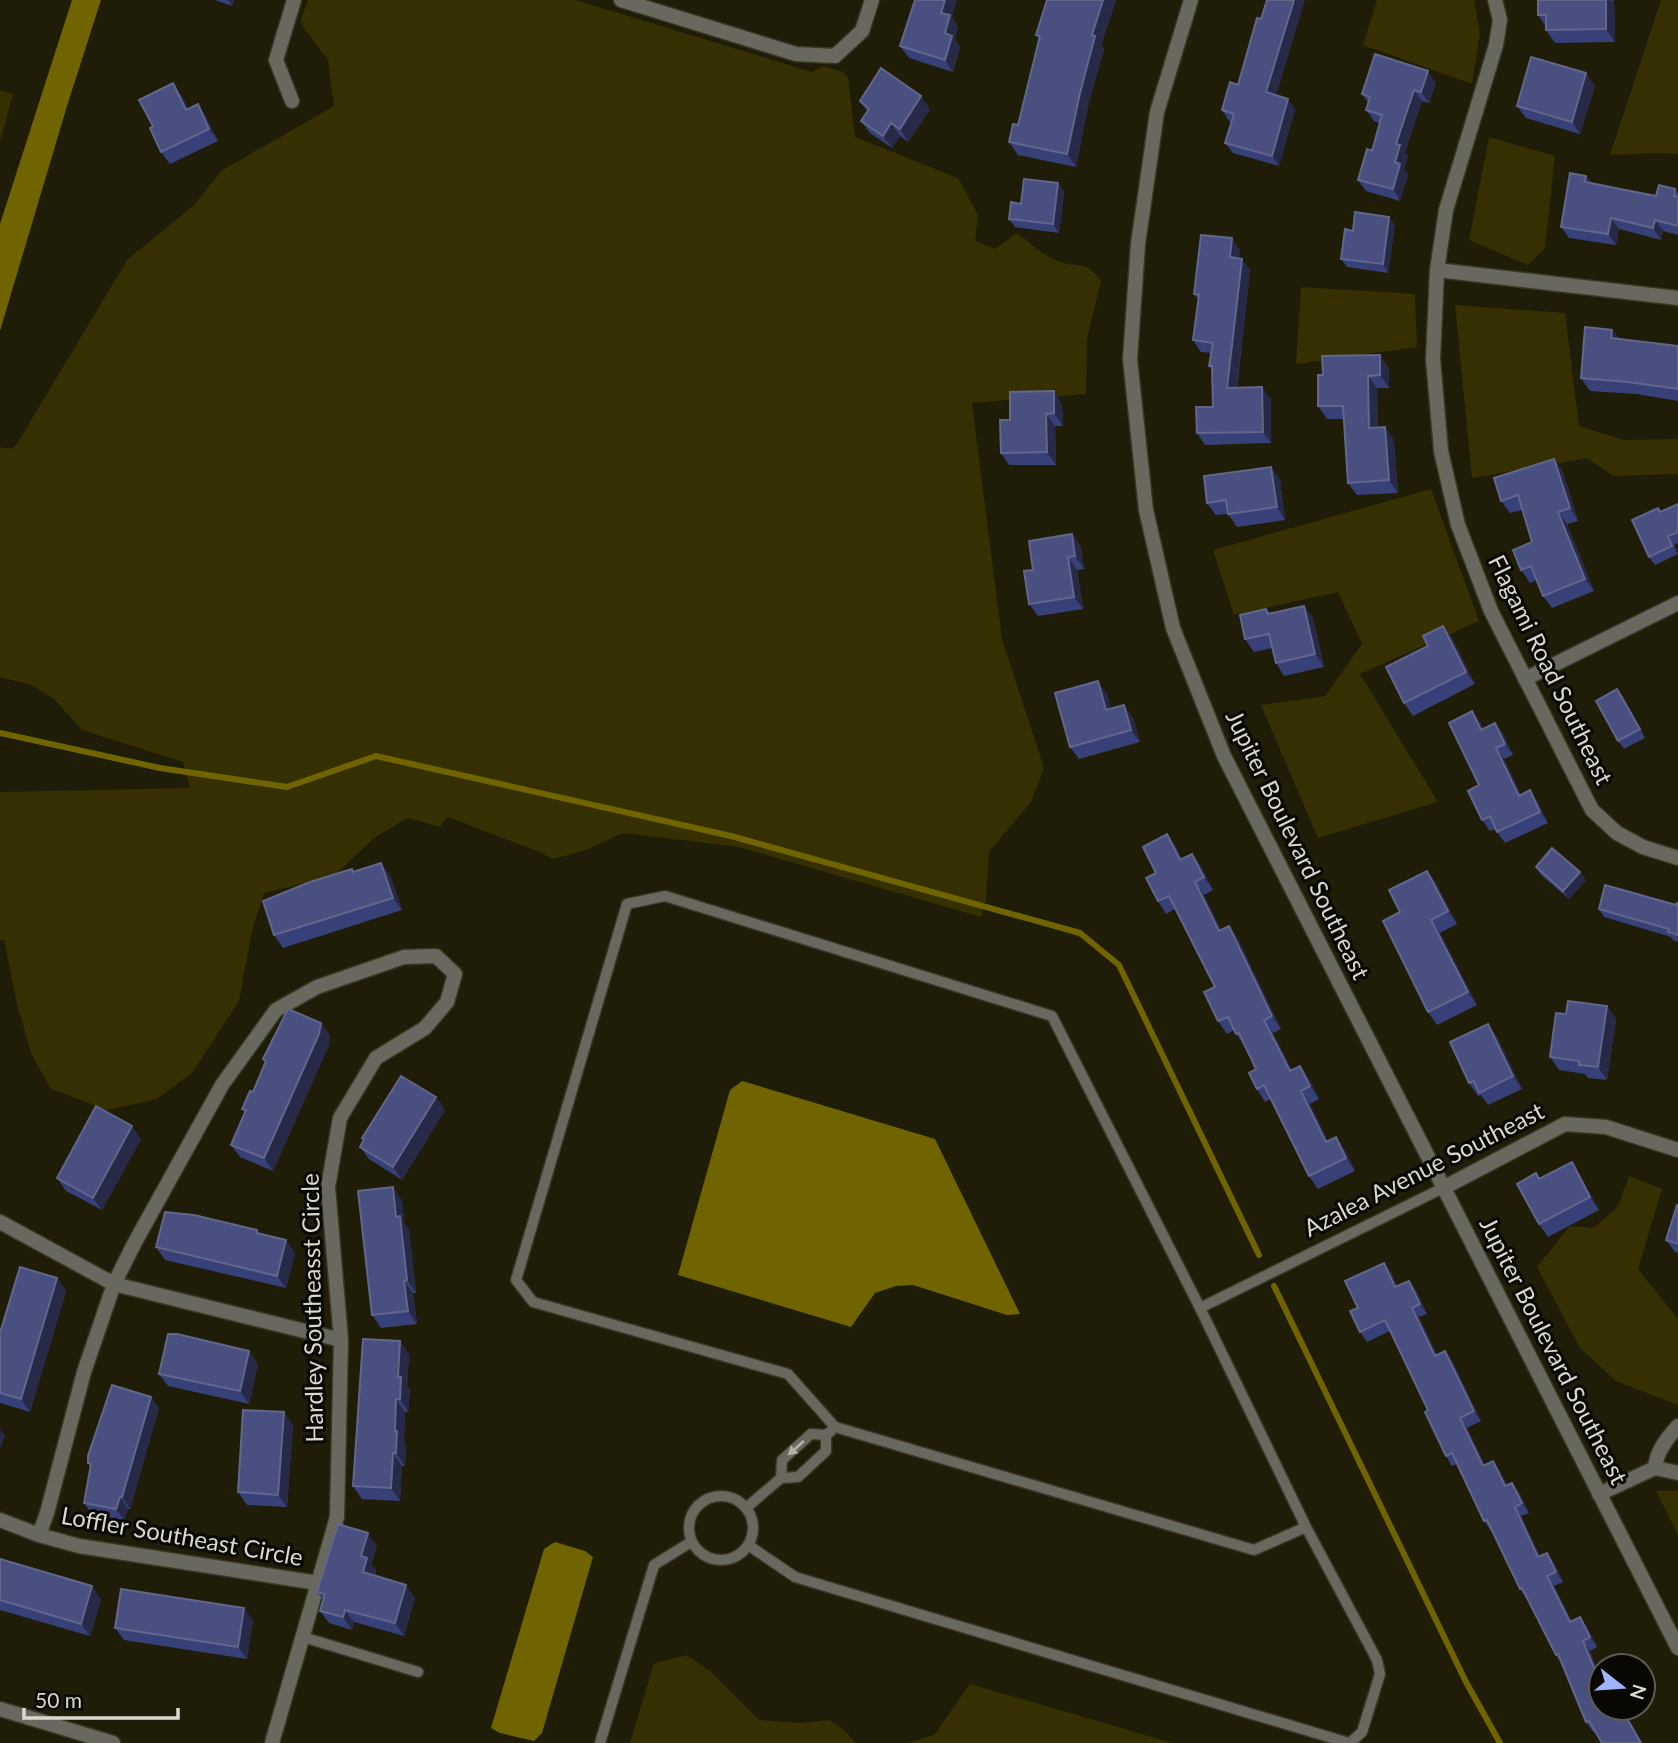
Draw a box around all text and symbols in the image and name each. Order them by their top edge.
street label: Flagami Road Southeast [1483,550,1620,789]
street label: Jupiter Boulevard Southeast [1220,705,1376,984]
street label: Azalea Avenue Southeast [1298,1095,1549,1242]
street label: Hardley Southeasst Circle [295,1173,328,1443]
street label: Jupiter Boulevard Southeast [1474,1212,1635,1489]
one-way arrow [787,1440,804,1455]
street label: Loffler Southeast Circle [59,1500,305,1571]
north arrow [1587,1652,1657,1722]
scale bar [24,1676,178,1720]
text: N [1626,1682,1652,1702]
text: 50 m [35,1687,82,1712]

